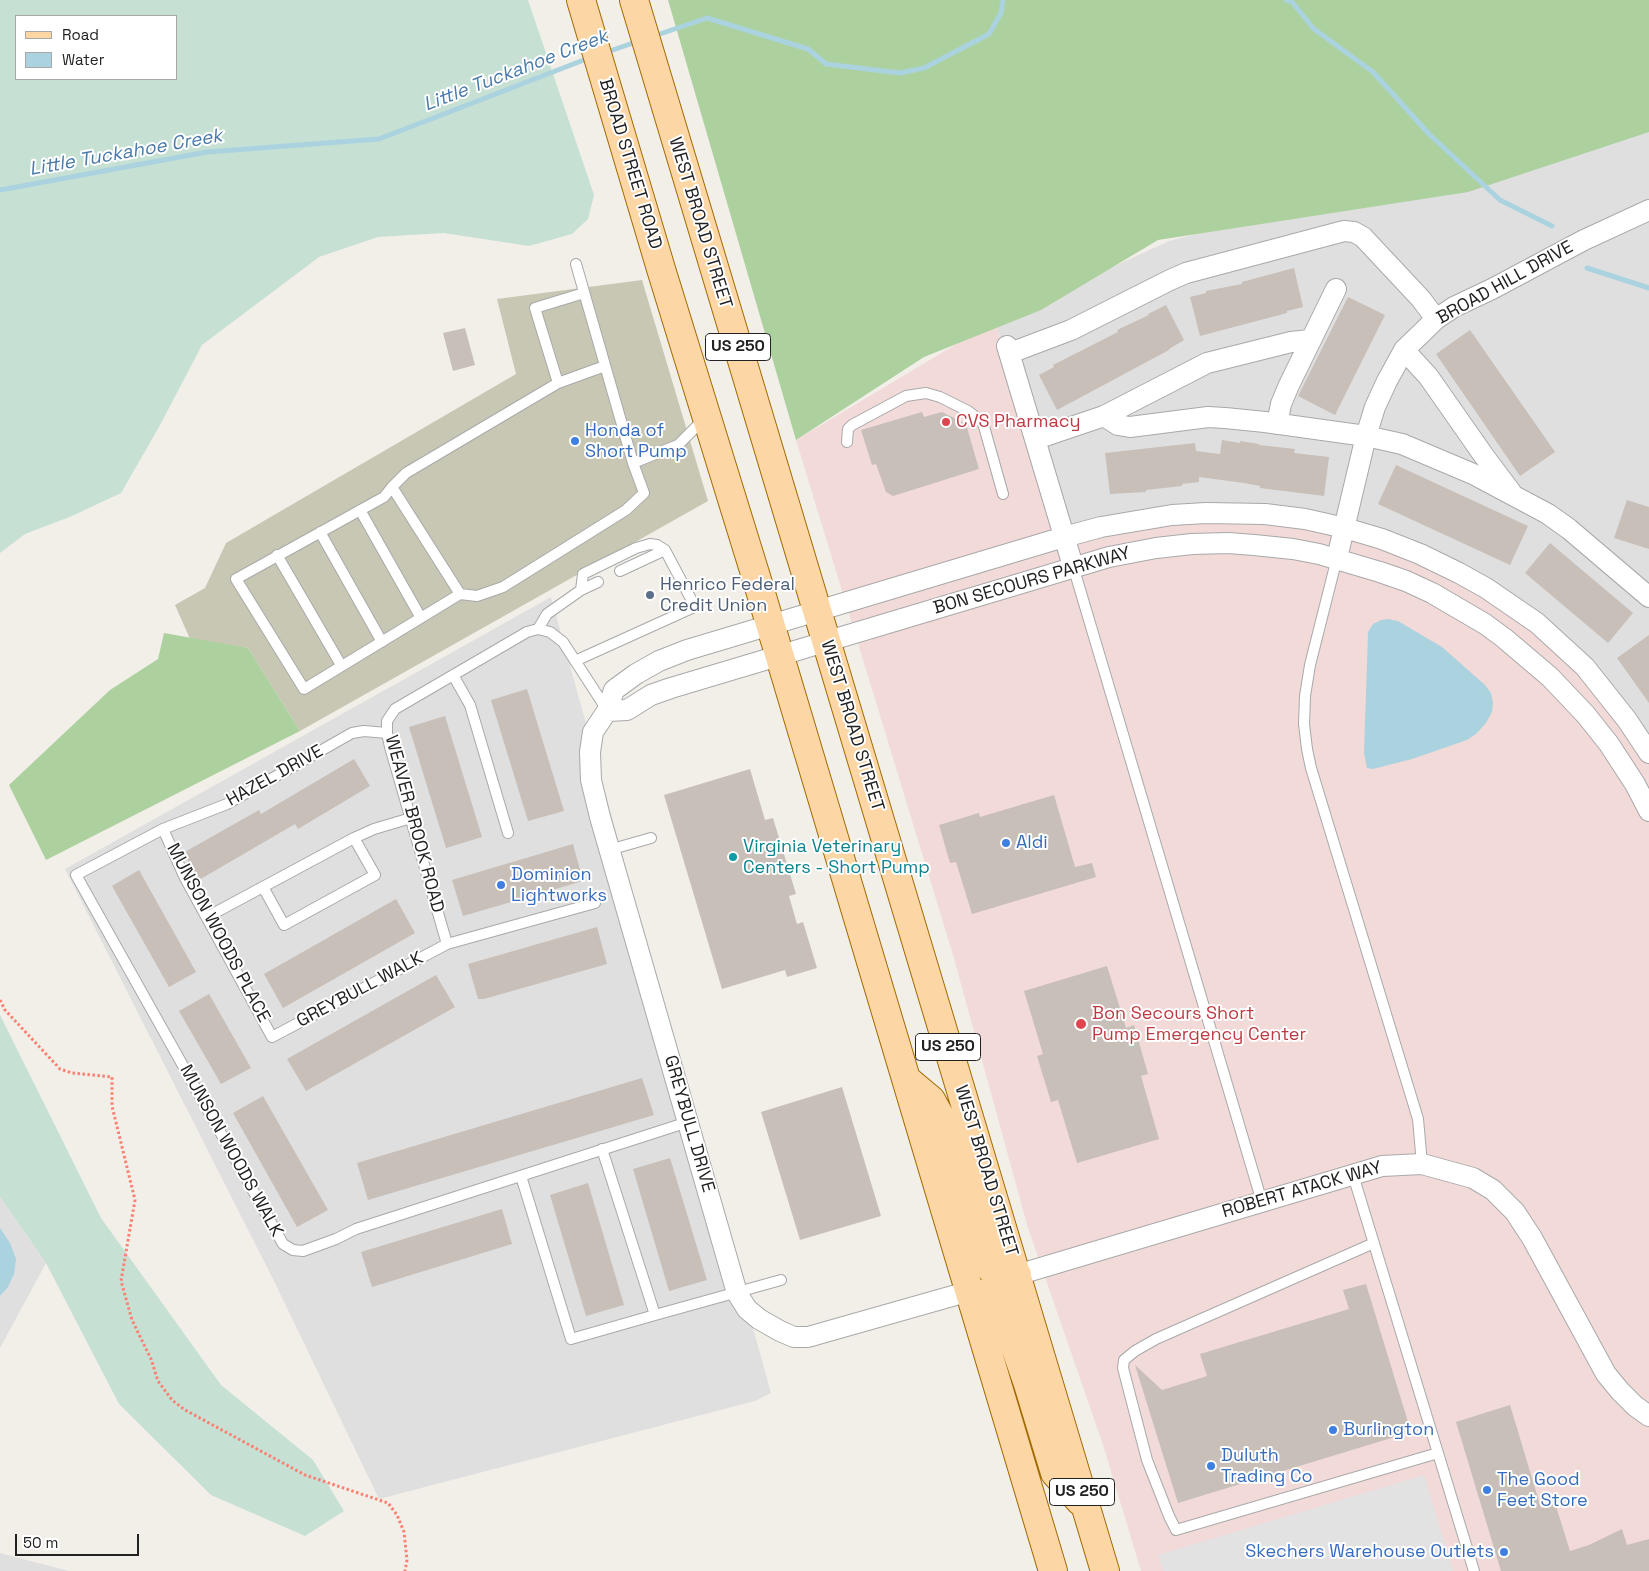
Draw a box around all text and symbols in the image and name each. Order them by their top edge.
legend [15,15,178,80]
text: Road [62,25,99,44]
water label: Little Tuckahoe Creek [421,25,611,117]
text: Water [62,50,104,69]
street label: BROAD STREET ROAD [594,76,666,252]
water label: Little Tuckahoe Creek [28,125,224,181]
street label: WEST BROAD STREET [664,135,736,311]
street label: BROAD HILL DRIVE [1433,237,1577,329]
road number: US 250 [706,334,770,361]
place label: CVS Pharmacy [956,411,1080,433]
marker: CVS Pharmacy [940,416,952,428]
place label: Honda of Short Pump [585,420,687,462]
marker: Honda of Short Pump [569,435,581,447]
street label: BON SECOURS PARKWAY [931,543,1133,619]
place label: Henrico Federal Credit Union [660,574,795,616]
marker: Henrico Federal Credit Union [644,589,656,601]
street label: WEST BROAD STREET [816,638,888,814]
street label: WEAVER BROOK ROAD [380,733,448,915]
street label: HAZEL DRIVE [223,741,327,811]
place label: Aldi [1016,832,1048,854]
place label: Virginia Veterinary Centers - Short Pump [743,836,930,879]
marker: Aldi [1000,837,1012,849]
street label: MUNSON WOODS PLACE [162,840,274,1026]
marker: Virginia Veterinary Centers - Short Pump [727,851,739,863]
place label: Dominion Lightworks [511,864,607,906]
marker: Dominion Lightworks [495,879,507,891]
street label: GREYBULL WALK [293,948,427,1032]
place label: Bon Secours Short Pump Emergency Center [1092,1003,1306,1046]
marker: Bon Secours Short Pump Emergency Center [1074,1017,1088,1031]
road number: US 250 [916,1034,980,1060]
street label: GREYBULL DRIVE [659,1053,719,1195]
street label: MUNSON WOODS WALK [175,1061,287,1241]
street label: WEST BROAD STREET [950,1083,1022,1259]
street label: ROBERT ATACK WAY [1220,1157,1384,1223]
place label: Burlington [1343,1419,1434,1441]
marker: Burlington [1327,1424,1339,1436]
place label: Duluth Trading Co [1221,1445,1313,1488]
marker: Duluth Trading Co [1205,1460,1217,1472]
place label: The Good Feet Store [1497,1469,1588,1512]
road number: US 250 [1050,1478,1114,1505]
marker: The Good Feet Store [1481,1484,1493,1496]
scale bar [18,1524,141,1556]
text: 50 m [23,1533,58,1552]
place label: Skechers Warehouse Outlets [1245,1541,1494,1563]
marker: Skechers Warehouse Outlets [1498,1546,1510,1558]

